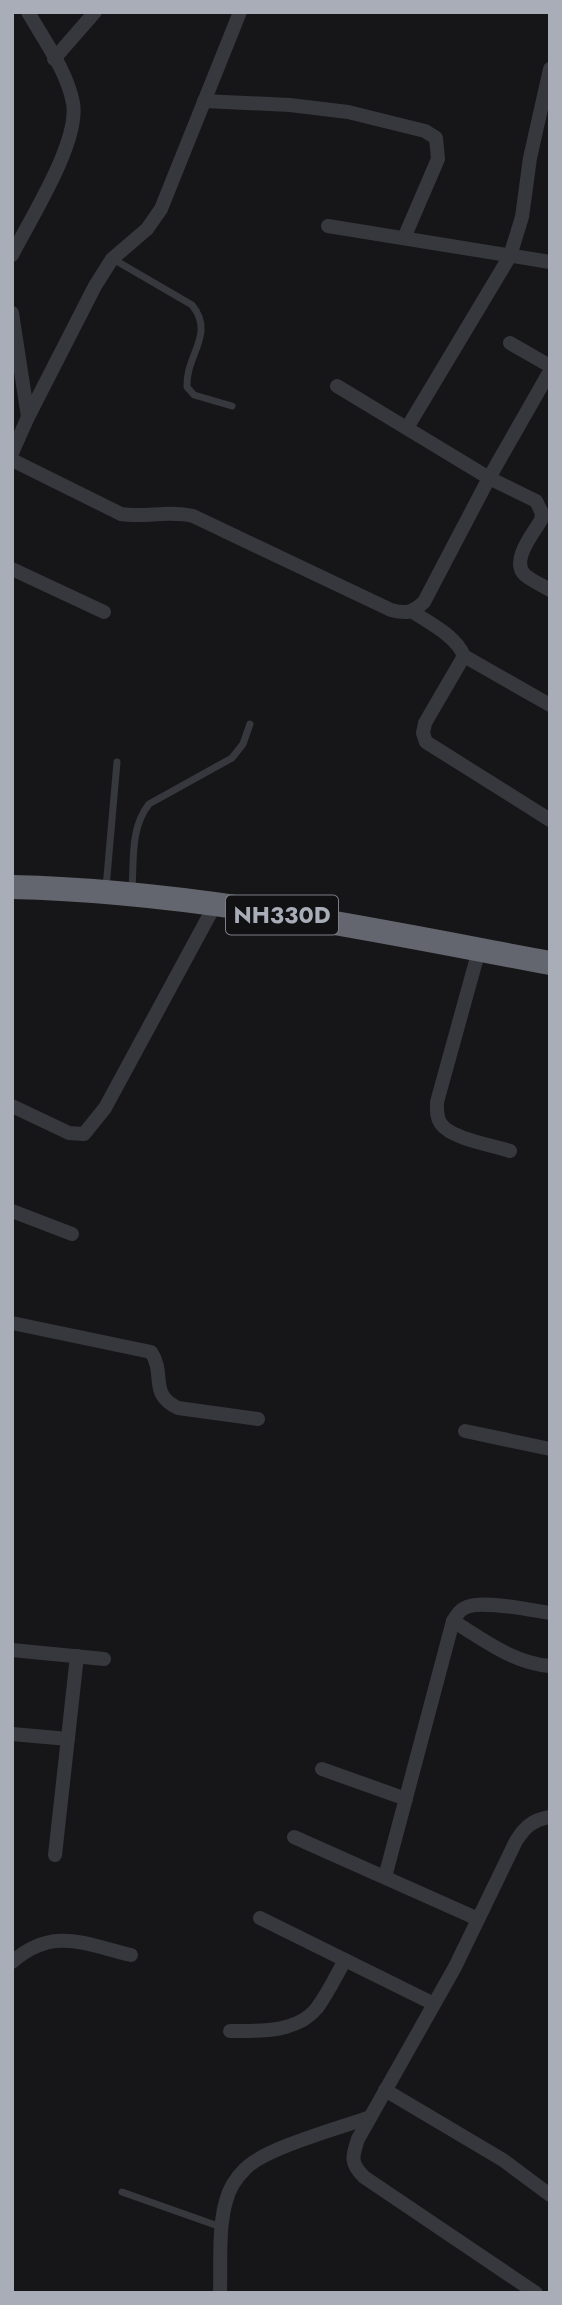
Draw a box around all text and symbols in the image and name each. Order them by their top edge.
road number: NH330D [226,896,338,934]

